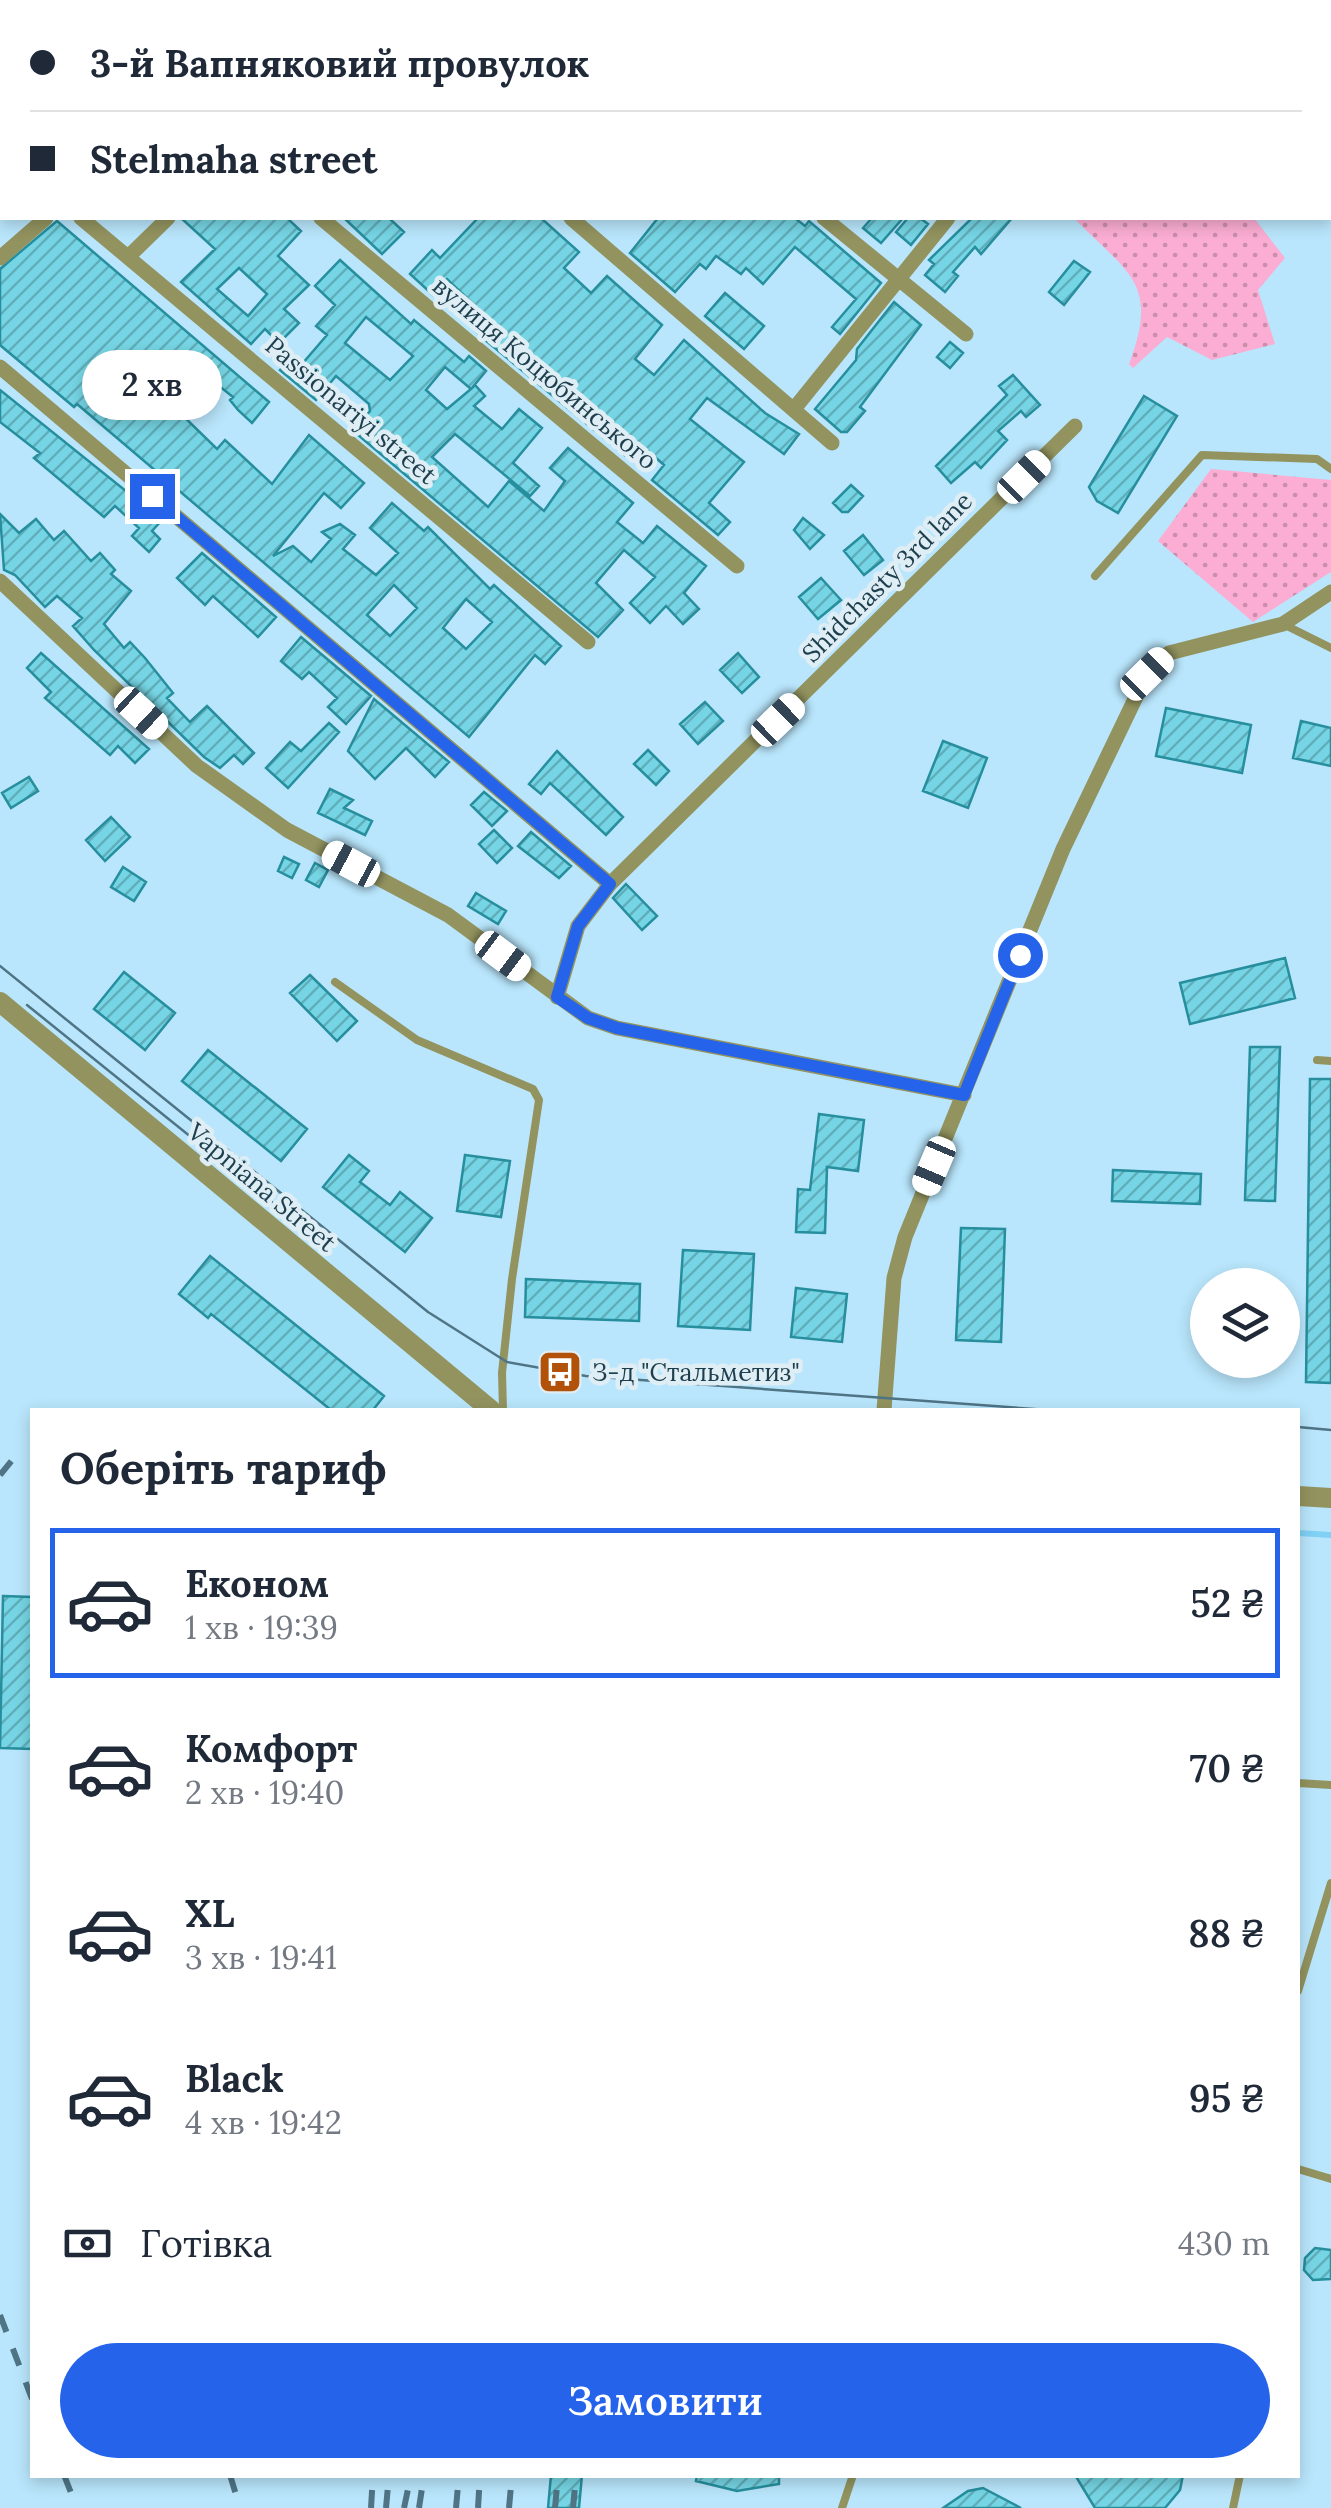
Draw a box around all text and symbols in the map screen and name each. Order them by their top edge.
text: 3-й Вапняковий провулок [90,39,589,87]
text: Stelmaha street [90,135,377,183]
street label: вулиця Коцюбинського [426,270,664,476]
street label: Passionariyi street [259,329,443,491]
callout: 2 хв [82,351,222,421]
text: 2 хв [122,364,182,405]
car [992,445,1056,509]
route end [130,474,175,519]
street label: Shidchasty 3rd lane [795,485,979,669]
car [1115,642,1179,706]
car [109,682,173,744]
car [746,688,810,752]
car [317,837,385,891]
car [470,926,536,986]
route start [998,933,1043,978]
street label: Vapniana Street [180,1115,343,1259]
car [908,1133,960,1199]
map controls [1190,1268,1300,1378]
button: layers [1190,1268,1300,1378]
bus stop icon: З-д "Стальметиз" [537,1349,583,1395]
place label: З-д "Стальметиз" [592,1356,800,1388]
text: Оберіть тариф [60,1439,387,1496]
icon: car [65,1558,155,1648]
text: Економ [185,1559,329,1607]
text: 52 ₴ [1190,1579,1265,1627]
text: 1 хв · 19:39 [185,1607,338,1648]
icon: car [65,1723,155,1813]
text: Комфорт [185,1724,357,1772]
text: 70 ₴ [1190,1744,1265,1792]
text: 2 хв · 19:40 [185,1772,344,1813]
icon: car [65,1888,155,1978]
text: XL [185,1889,235,1937]
text: 88 ₴ [1188,1909,1265,1957]
text: 3 хв · 19:41 [185,1937,337,1978]
icon: car [65,2053,155,2143]
text: Black [185,2054,284,2102]
text: 95 ₴ [1189,2074,1265,2122]
text: 4 хв · 19:42 [185,2102,342,2143]
icon: cash [60,2216,115,2271]
text: Готівка [140,2219,272,2267]
text: 430 m [1178,2223,1270,2264]
button: Замовити [60,2343,1270,2458]

